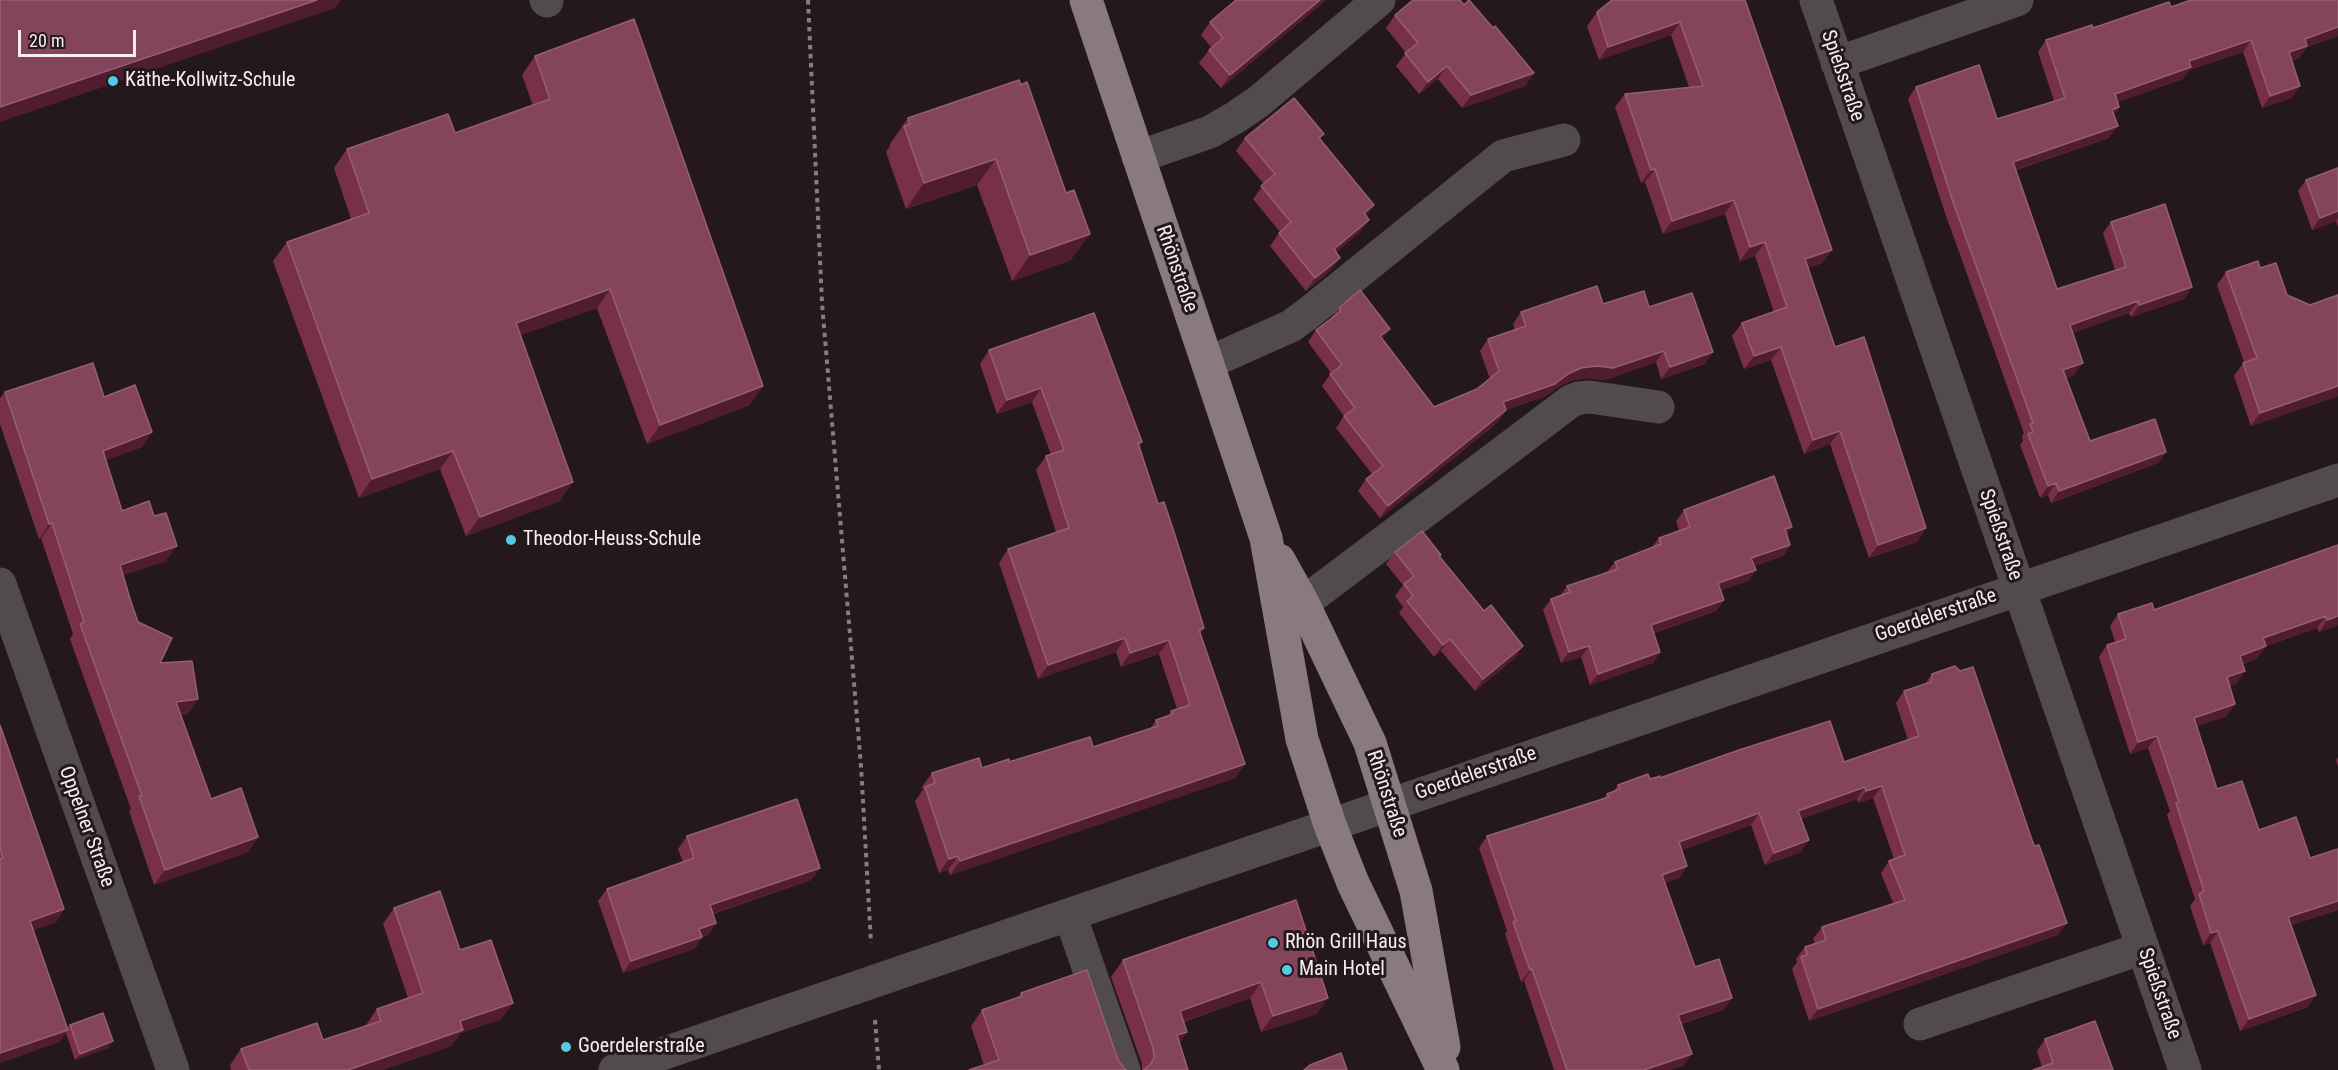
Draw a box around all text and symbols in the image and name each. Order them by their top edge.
scale bar [21,18,140,56]
street label: Spießstraße [1815,27,1869,125]
text: 20 m [29,30,64,51]
place label: Käthe-Kollwitz-Schule [125,69,295,93]
marker: Käthe-Kollwitz-Schule [106,74,120,88]
street label: Rhönstraße [1150,222,1202,316]
street label: Spießstraße [1973,486,2027,584]
place label: Theodor-Heuss-Schule [523,528,701,552]
marker: Theodor-Heuss-Schule [504,533,518,547]
street label: Goerdelerstraße [1872,584,2000,648]
street label: Goerdelerstraße [1412,742,1540,806]
street label: Rhönstraße [1361,747,1411,841]
street label: Oppelner Straße [53,763,119,891]
place label: Rhön Grill Haus [1285,931,1407,955]
marker: Rhön Grill Haus [1266,936,1280,950]
street label: Spießstraße [2132,945,2186,1043]
place label: Main Hotel [1299,958,1385,982]
marker: Main Hotel [1280,963,1294,977]
place label: Goerdelerstraße [578,1035,705,1059]
marker: Goerdelerstraße [559,1040,573,1054]

